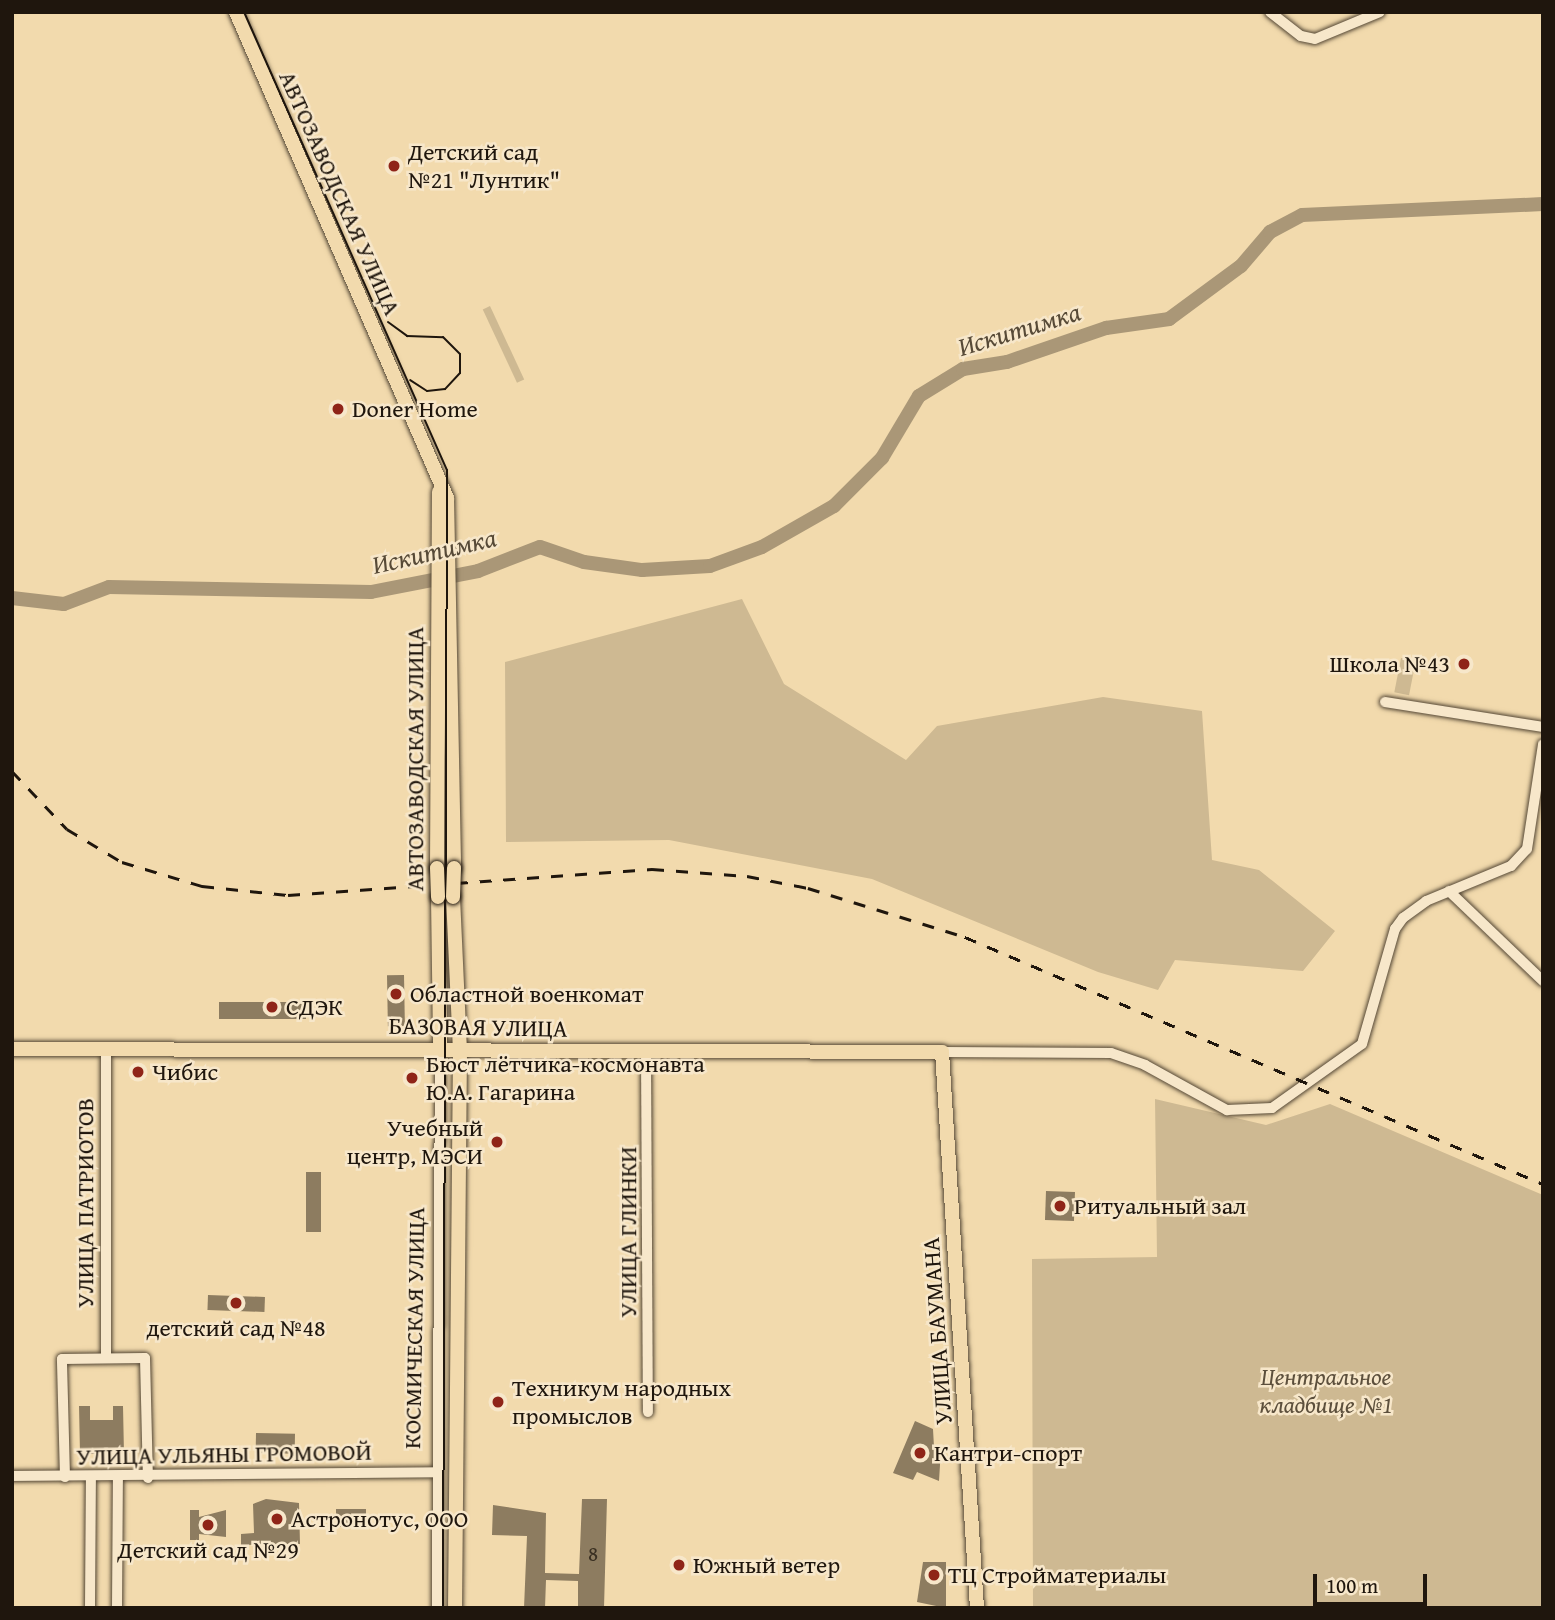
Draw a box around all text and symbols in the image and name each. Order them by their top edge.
street label: АВТОЗАВОДСКАЯ УЛИЦА [273,66,407,320]
place label: Детский сад №21 "Лунтик" [408,138,560,194]
marker: Детский сад №21 "Лунтик" [386,158,402,174]
water label: Искитимка [954,296,1084,362]
place label: Doner Home [352,395,478,423]
marker: Doner Home [330,401,346,417]
water label: Искитимка [369,522,499,580]
street label: АВТОЗАВОДСКАЯ УЛИЦА [401,627,429,891]
place label: Школа №43 [1329,650,1450,678]
marker: Школа №43 [1456,656,1472,672]
place label: Областной военкомат [410,980,644,1008]
marker: Областной военкомат [388,986,404,1002]
place label: СДЭК [286,993,343,1021]
marker: СДЭК [264,999,280,1015]
street label: БАЗОВАЯ УЛИЦА [388,1011,568,1043]
place label: Бюст лётчика-космонавта Ю.А. Гагарина [426,1050,705,1106]
place label: Чибис [152,1058,218,1086]
marker: Чибис [130,1064,146,1080]
marker: Бюст лётчика-космонавта Ю.А. Гагарина [404,1070,420,1086]
street label: УЛИЦА ПАТРИОТОВ [71,1098,99,1308]
place label: Учебный центр, МЭСИ [347,1114,483,1170]
marker: Учебный центр, МЭСИ [489,1134,505,1150]
street label: УЛИЦА ГЛИНКИ [614,1146,642,1318]
place label: Ритуальный зал [1074,1192,1246,1220]
marker: Ритуальный зал [1052,1198,1068,1214]
street label: КОСМИЧЕСКАЯ УЛИЦА [397,1207,431,1449]
street label: УЛИЦА БАУМАНА [916,1236,958,1426]
marker: детский сад №48 [228,1295,244,1311]
place label: детский сад №48 [146,1314,326,1342]
park label: Центральное кладбище №1 [1260,1363,1392,1419]
place label: Техникум народных промыслов [512,1374,731,1430]
marker: Техникум народных промыслов [490,1394,506,1410]
street label: УЛИЦА УЛЬЯНЫ ГРОМОВОЙ [76,1437,372,1471]
place label: Кантри-спорт [934,1439,1082,1467]
marker: Кантри-спорт [912,1445,928,1461]
place label: Астронотус, ООО [291,1505,468,1533]
marker: Астронотус, ООО [269,1511,285,1527]
marker: Детский сад №29 [200,1517,216,1533]
place label: Детский сад №29 [117,1536,299,1564]
house number: 8 [588,1541,598,1567]
place label: Южный ветер [693,1551,840,1579]
marker: Южный ветер [671,1557,687,1573]
scale bar [1317,1560,1431,1604]
place label: ТЦ Стройматериалы [948,1561,1166,1589]
marker: ТЦ Стройматериалы [926,1567,942,1583]
text: 100 m [1326,1570,1378,1601]

